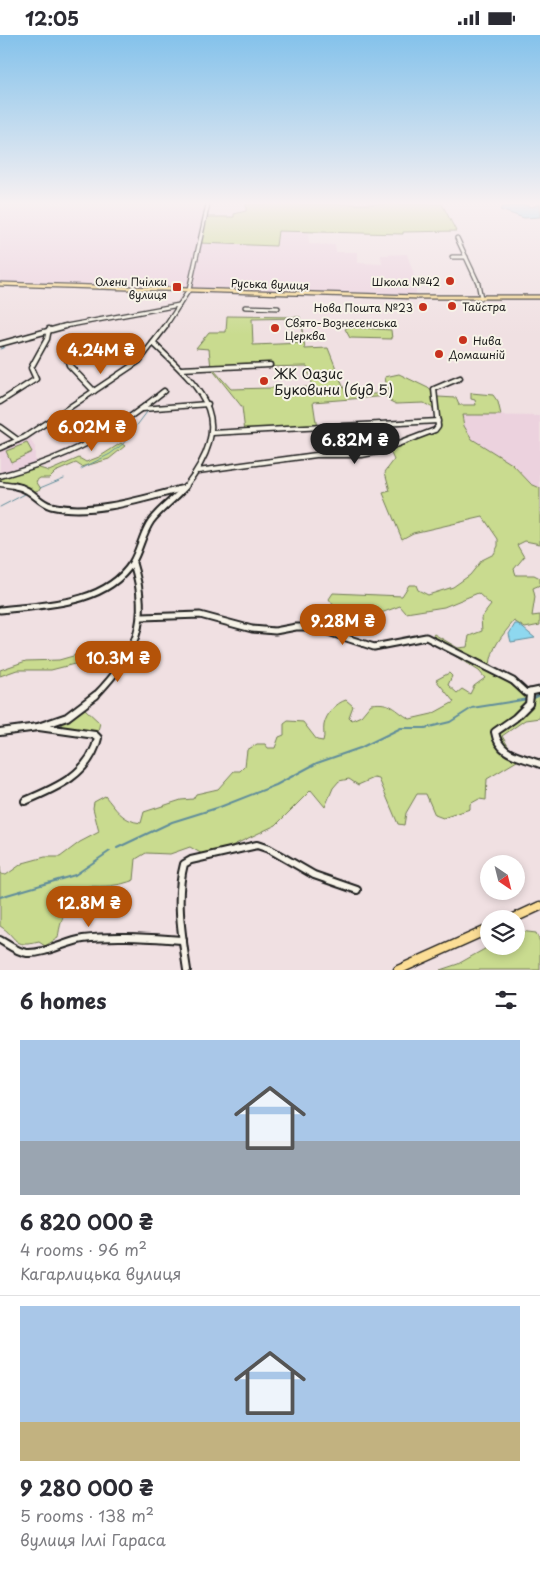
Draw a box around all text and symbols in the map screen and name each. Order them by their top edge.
text: 12:05 [25,4,79,32]
place label: Олени Пчілки вулиця [95,273,167,303]
place label: Школа №42 [372,273,440,290]
street label: Руська вулиця [231,274,309,294]
marker: Школа №42 [444,275,456,287]
marker: Олени Пчілки вулиця [171,281,183,293]
place label: Тайстра [462,298,506,315]
place label: Нова Пошта №23 [314,299,413,316]
marker: Тайстра [446,300,458,312]
marker: Нова Пошта №23 [417,301,429,313]
place label: Свято-Вознесенська Церква [285,314,397,344]
marker: Свято-Вознесенська Церква [269,322,281,334]
place label: Нива [473,332,501,349]
pin: 4.24M ₴ [55,333,147,375]
marker: Нива [457,334,469,346]
text: 4.24M ₴ [67,337,135,361]
place label: Домашній [448,346,505,363]
marker: Домашній [433,348,445,360]
place label: ЖК Оазис Буковини (буд 5) [273,363,393,400]
marker: ЖК Оазис Буковини (буд 5) [258,375,270,387]
pin: 6.02M ₴ [46,409,138,452]
text: 6.02M ₴ [58,414,126,438]
pin: 6.82M ₴ [309,423,401,465]
text: 6.82M ₴ [322,427,388,451]
pin: 9.28M ₴ [297,603,389,646]
text: 9.28M ₴ [311,608,375,632]
pin: 10.3M ₴ [72,641,164,683]
text: 10.3M ₴ [86,645,150,669]
north arrow [480,855,525,900]
map controls [480,855,525,955]
pin: 12.8M ₴ [43,885,135,928]
text: 12.8M ₴ [57,890,121,914]
button: layers [480,910,525,955]
text: 6 homes [20,984,106,1016]
icon: filters [492,986,520,1014]
icon: home [225,1073,315,1163]
text: 6 820 000 ₴ [20,1205,153,1237]
text: 4 rooms · 96 m² [20,1237,147,1261]
text: Кагарлицька вулиця [20,1261,181,1285]
icon: home [225,1338,315,1428]
text: 9 280 000 ₴ [20,1471,153,1503]
text: 5 rooms · 138 m² [20,1503,154,1527]
text: вулиця Іллі Гараса [20,1527,166,1551]

